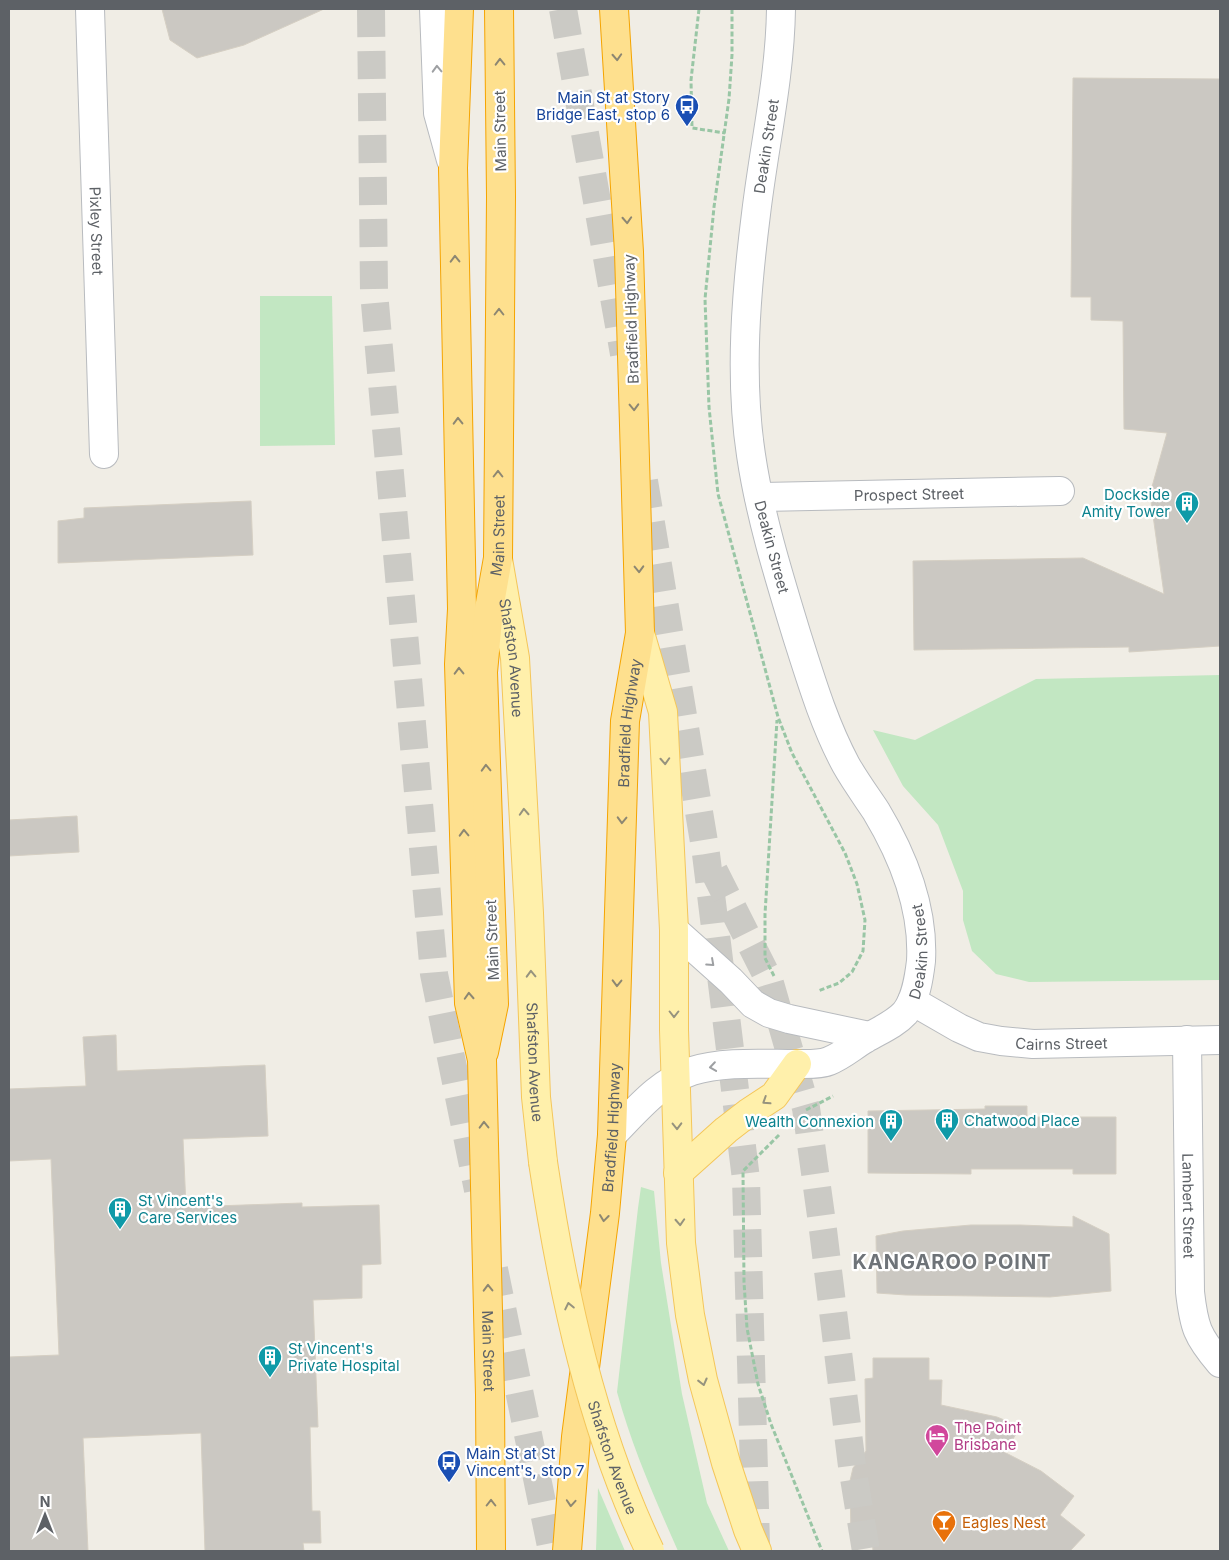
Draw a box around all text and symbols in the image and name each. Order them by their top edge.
one-way arrow [612,54,623,62]
one-way arrow [495,57,505,65]
one-way arrow [431,65,442,73]
place label: Main St at Story Bridge East, stop 6 [536,88,671,124]
street label: Main Street [490,90,510,172]
bus stop icon: Main St at Story Bridge East, stop 6 [674,93,700,127]
street label: Deakin Street [749,98,782,195]
street label: Pixley Street [86,186,108,276]
one-way arrow [621,216,632,224]
street label: Bradfield Highway [619,253,643,384]
one-way arrow [450,255,460,262]
one-way arrow [494,307,504,315]
one-way arrow [628,403,639,411]
one-way arrow [453,417,463,425]
one-way arrow [493,470,503,478]
street label: Prospect Street [854,483,964,505]
place label: Dockside Amity Tower [1081,485,1170,521]
building icon: Dockside Amity Tower [1174,490,1200,524]
street label: Main Street [486,495,508,577]
street label: Deakin Street [750,498,794,596]
one-way arrow [633,565,644,573]
street label: Shafston Avenue [495,597,528,718]
street label: Bradfield Highway [613,657,645,788]
one-way arrow [454,667,464,674]
one-way arrow [660,757,671,765]
one-way arrow [481,764,492,772]
one-way arrow [518,807,529,815]
one-way arrow [616,816,627,824]
one-way arrow [459,829,469,836]
street label: Main Street [481,899,503,981]
street label: Deakin Street [904,902,931,1001]
one-way arrow [705,957,714,966]
one-way arrow [525,970,536,978]
one-way arrow [612,979,622,987]
one-way arrow [464,991,474,999]
street label: Shafston Avenue [523,1002,548,1123]
one-way arrow [669,1010,679,1018]
street label: Cairns Street [1014,1033,1108,1054]
one-way arrow [709,1061,717,1072]
street label: Bradfield Highway [597,1062,624,1193]
one-way arrow [762,1095,772,1104]
building icon: Chatwood Place [934,1107,960,1141]
building icon: Wealth Connexion [878,1108,904,1142]
place label: Chatwood Place [964,1111,1080,1130]
place label: Wealth Connexion [745,1112,874,1131]
one-way arrow [478,1121,489,1129]
one-way arrow [671,1122,682,1130]
street label: Lambert Street [1179,1153,1199,1259]
place label: St Vincent's Care Services [138,1191,237,1227]
building icon: St Vincent's Care Services [107,1196,133,1230]
one-way arrow [599,1215,610,1223]
one-way arrow [675,1218,685,1226]
district label: KANGAROO POINT [852,1250,1052,1274]
one-way arrow [482,1283,493,1291]
one-way arrow [564,1302,575,1311]
street label: Main Street [478,1310,499,1392]
place label: St Vincent's Private Hospital [288,1339,400,1375]
building icon: St Vincent's Private Hospital [257,1344,283,1378]
one-way arrow [697,1378,708,1387]
street label: Shafston Avenue [584,1398,642,1517]
place label: The Point Brisbane [954,1418,1022,1454]
hotel icon: The Point Brisbane [924,1423,950,1457]
place label: Main St at St Vincent's, stop 7 [466,1444,584,1480]
bus stop icon: Main St at St Vincent's, stop 7 [436,1449,462,1483]
north arrow [20,1490,70,1540]
text: N [40,1493,50,1510]
one-way arrow [486,1498,496,1506]
one-way arrow [565,1499,576,1507]
bar icon: Eagles Nest [931,1509,957,1543]
place label: Eagles Nest [962,1513,1046,1532]

